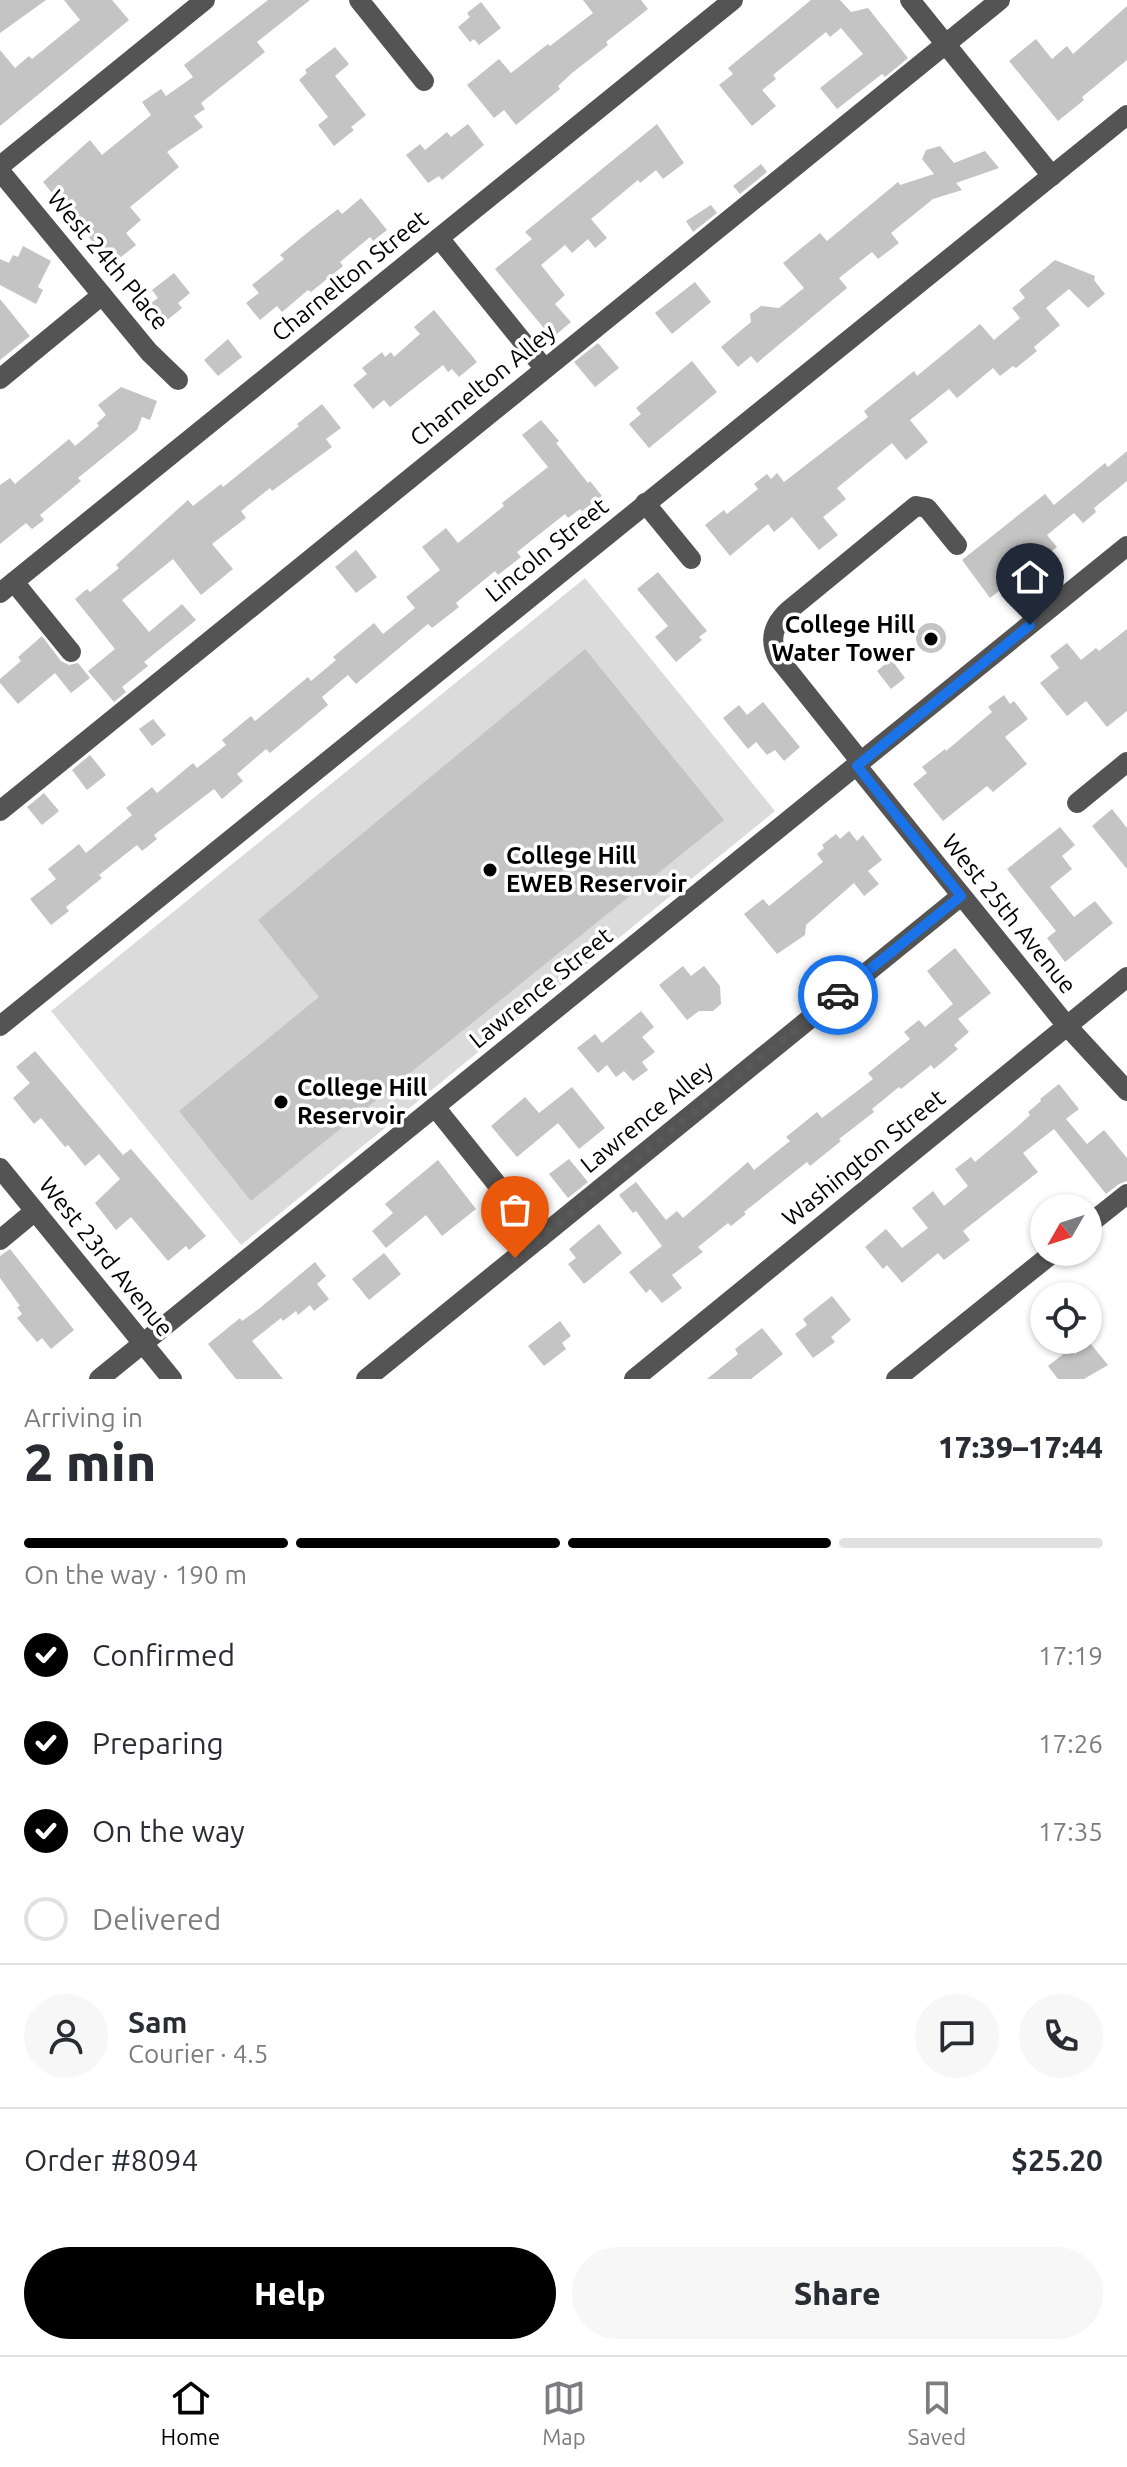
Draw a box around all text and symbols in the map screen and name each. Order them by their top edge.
street label: West 24th Place [42,185,174,335]
street label: Charnelton Street [266,204,434,347]
street label: Charnelton Alley [405,318,561,451]
street label: Lincoln Street [480,492,614,607]
pin [996,543,1064,625]
icon: home [1008,555,1052,599]
place label: College Hill Water Tower [771,611,915,666]
marker: College Hill Water Tower [922,630,940,648]
street label: West 25th Avenue [937,829,1082,999]
place label: College Hill EWEB Reservoir [506,842,687,897]
marker: College Hill EWEB Reservoir [481,861,499,879]
street label: Lawrence Street [464,921,618,1053]
courier [798,955,878,1035]
icon: car [816,973,860,1017]
street label: Lawrence Alley [575,1055,718,1178]
place label: College Hill Reservoir [297,1074,427,1129]
street label: Washington Street [777,1083,951,1231]
marker: College Hill Reservoir [272,1093,290,1111]
street label: West 23rd Avenue [34,1172,179,1342]
pin [481,1176,549,1258]
icon: bag [493,1188,537,1232]
north arrow [1030,1194,1102,1266]
map controls [1030,1194,1102,1354]
button: locate [1030,1282,1102,1354]
text: Arriving in [24,1403,143,1432]
text: 17:39–17:44 [938,1430,1103,1464]
text: 2 min [24,1433,156,1491]
text: On the way · 190 m [24,1560,247,1589]
icon: check [24,1633,68,1677]
text: Confirmed [92,1638,235,1672]
text: 17:19 [1038,1641,1103,1670]
icon: check [24,1721,68,1765]
text: Preparing [92,1726,224,1760]
text: 17:26 [1038,1729,1103,1758]
icon: check [24,1809,68,1853]
text: On the way [92,1814,245,1848]
text: 17:35 [1038,1817,1103,1846]
text: Delivered [92,1902,221,1936]
button: person [24,1994,108,2078]
button: chat [915,1994,999,2078]
button: phone [1019,1994,1103,2078]
text: Sam [128,2005,187,2039]
text: Courier · 4.5 [128,2039,268,2068]
text: Order #8094 [24,2143,198,2177]
text: $25.20 [1011,2143,1103,2177]
button: Help [24,2247,556,2339]
button: Share [572,2247,1103,2339]
tab: Home [161,2376,220,2449]
tab: Map [542,2376,586,2449]
tab: Saved [908,2376,966,2449]

